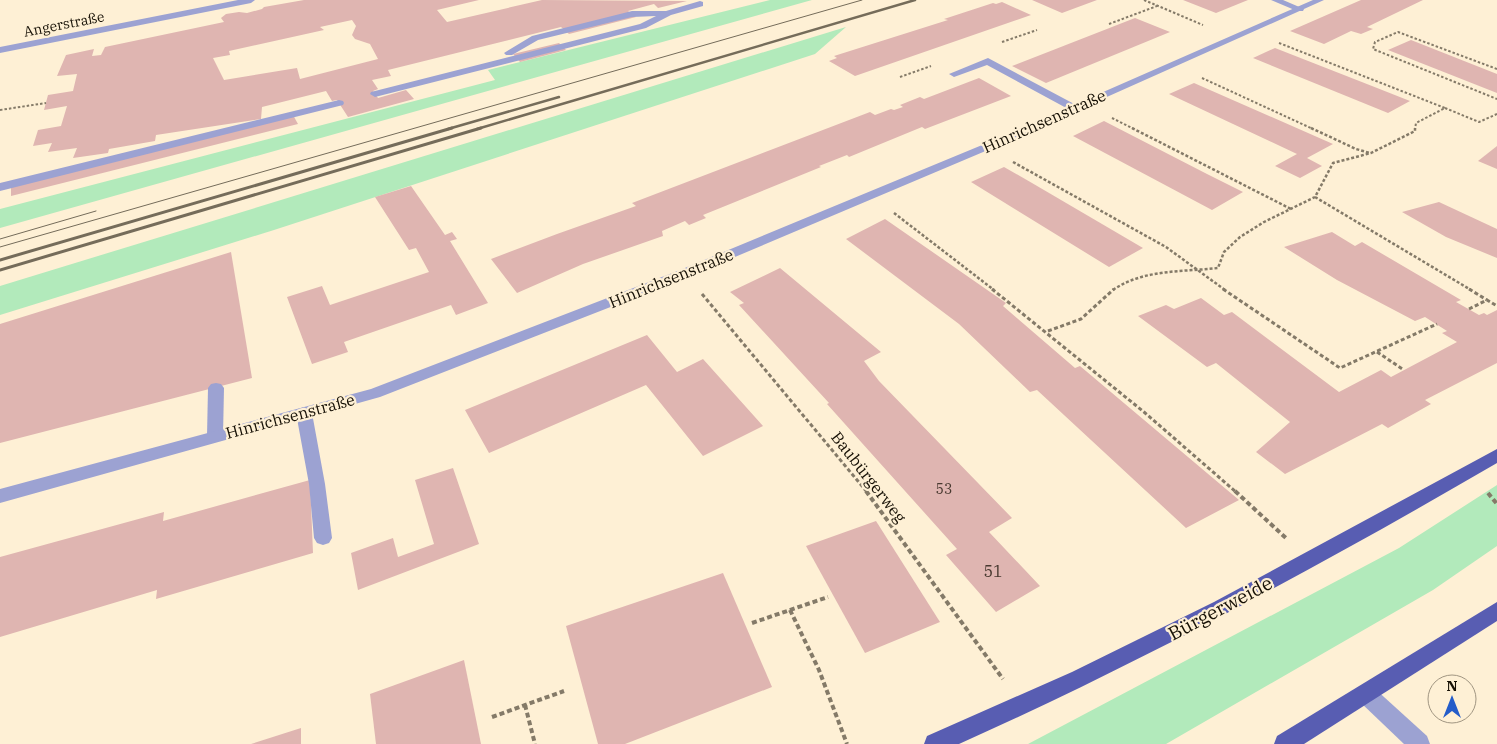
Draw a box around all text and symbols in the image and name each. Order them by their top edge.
street label: Angerstraße [22,7,106,41]
street label: Hinrichsenstraße [979,85,1109,157]
street label: Hinrichsenstraße [606,244,736,312]
street label: Hinrichsenstraße [223,389,357,443]
street label: Baubürgerweg [827,427,911,527]
house number: 53 [936,480,952,498]
house number: 51 [983,561,1003,581]
street label: Bürgerweide [1164,570,1276,646]
north arrow [1427,674,1477,724]
text: N [1446,677,1458,695]

